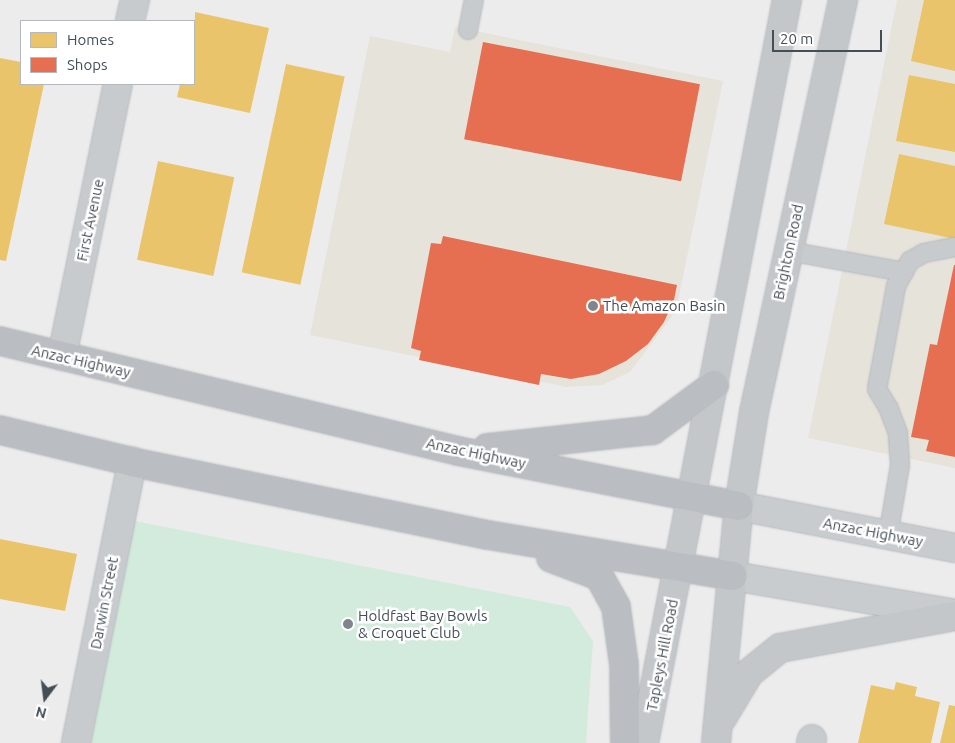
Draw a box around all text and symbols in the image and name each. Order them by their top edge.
legend [20,20,195,85]
scale bar [775,20,885,52]
text: 20 m [780,30,813,47]
text: Homes [67,31,114,48]
text: Shops [67,56,108,73]
street label: First Avenue [73,177,107,263]
street label: Brighton Road [769,203,807,301]
place label: The Amazon Basin [603,297,726,315]
marker: The Amazon Basin [587,300,599,312]
street label: Anzac Highway [30,341,132,381]
street label: Anzac Highway [425,434,527,472]
street label: Anzac Highway [822,514,924,550]
street label: Darwin Street [86,555,122,651]
street label: Tapleys Hill Road [642,598,682,712]
place label: Holdfast Bay Bowls & Croquet Club [358,606,487,641]
marker: Holdfast Bay Bowls & Croquet Club [342,618,354,630]
north arrow [20,673,70,723]
text: N [34,703,48,722]

